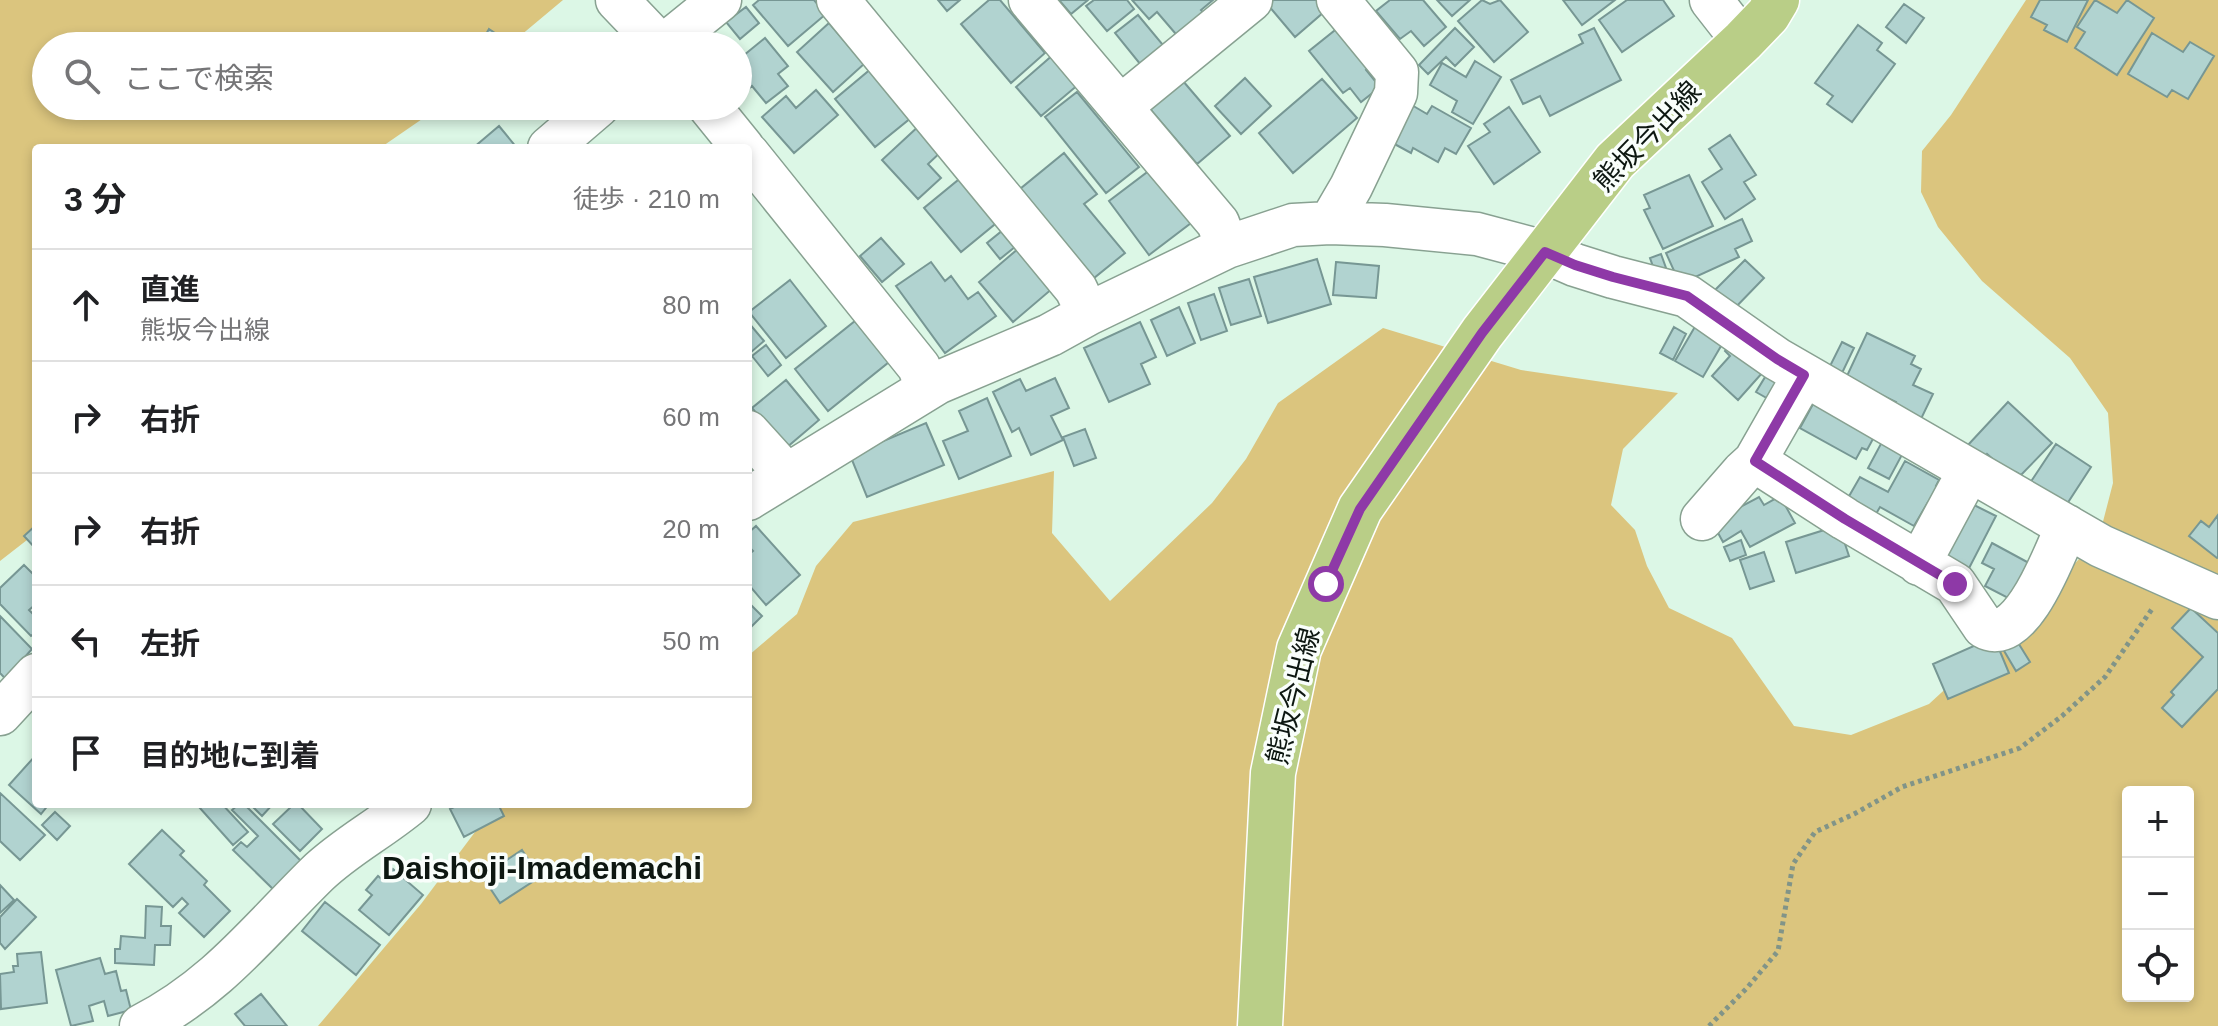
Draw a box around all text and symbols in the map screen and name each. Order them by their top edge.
search box [32,32,752,120]
icon: search [60,54,104,98]
text: ここで検索 [124,62,274,95]
street label: 熊坂今出線 [1588,75,1707,197]
text: 3 分 [64,180,126,218]
text: 徒歩 · 210 m [573,184,720,214]
text: 直進 [140,273,200,306]
icon: ahead [64,283,108,327]
text: 80 m [662,290,720,320]
text: 熊坂今出線 [140,315,270,345]
icon: right [64,395,108,439]
text: 60 m [662,402,720,432]
text: 右折 [140,403,200,436]
icon: right [64,507,108,551]
text: 20 m [662,514,720,544]
text: 右折 [140,515,200,548]
route start [1308,566,1344,602]
route end [1937,566,1973,602]
icon: left [64,619,108,663]
street label: 熊坂今出線 [1262,624,1325,768]
text: 50 m [662,626,720,656]
text: 左折 [140,627,200,660]
icon: arrive [64,731,108,775]
text: 目的地に到着 [140,739,320,772]
map controls [2122,786,2194,1002]
button: + [2122,786,2194,858]
district label: Daishoji-Imademachi [382,850,702,886]
button: − [2122,858,2194,930]
button: locate [2122,930,2194,1002]

